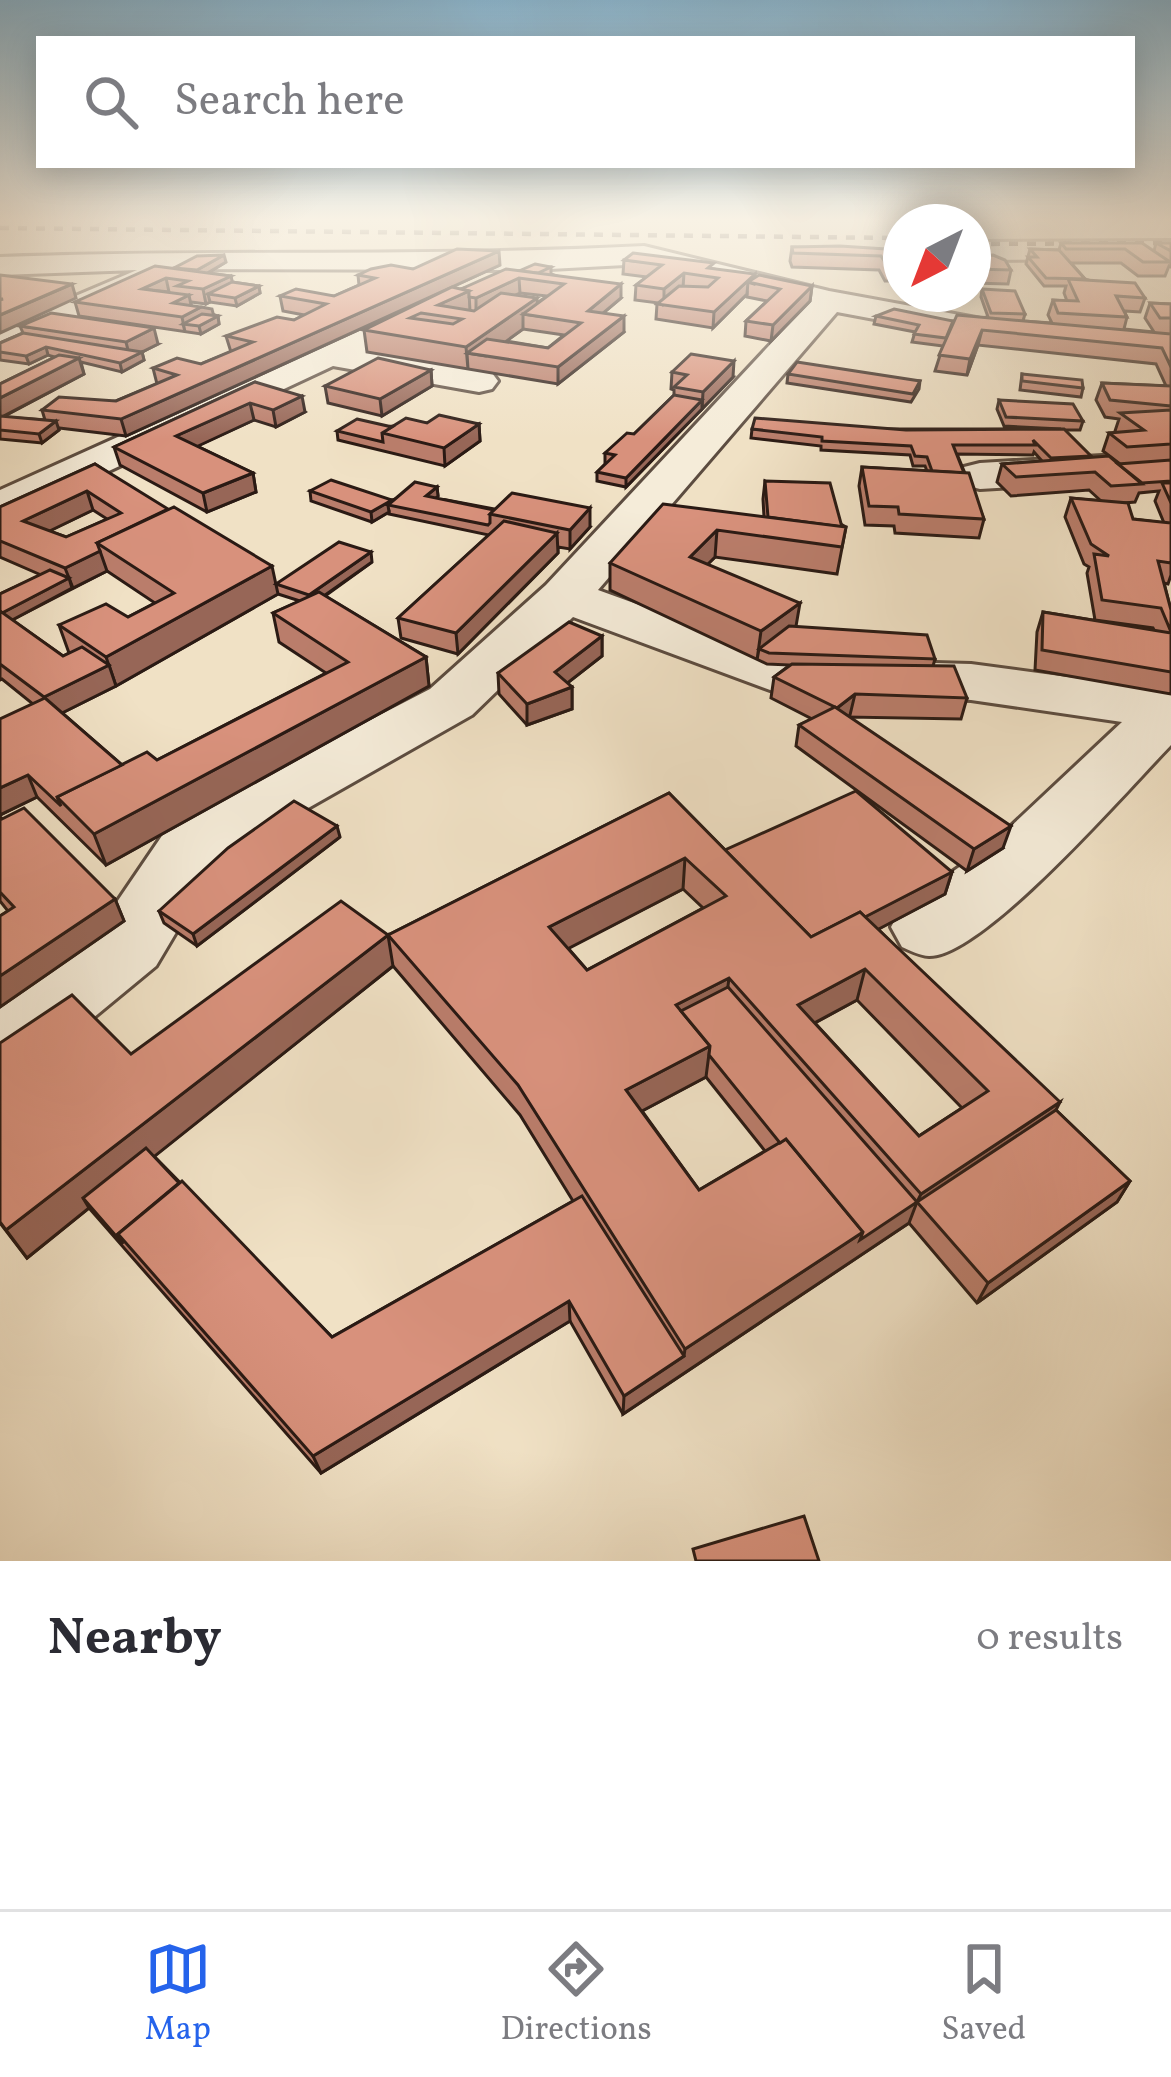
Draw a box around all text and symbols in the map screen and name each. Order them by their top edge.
search box [36,36,1135,168]
icon: search [78,69,144,135]
text: Search here [174,71,405,134]
north arrow [883,204,991,312]
text: Nearby [48,1604,222,1675]
text: 0 results [976,1612,1123,1666]
tab: Map [145,1936,211,2054]
tab: Directions [500,1936,652,2054]
tab: Saved [941,1936,1026,2054]

